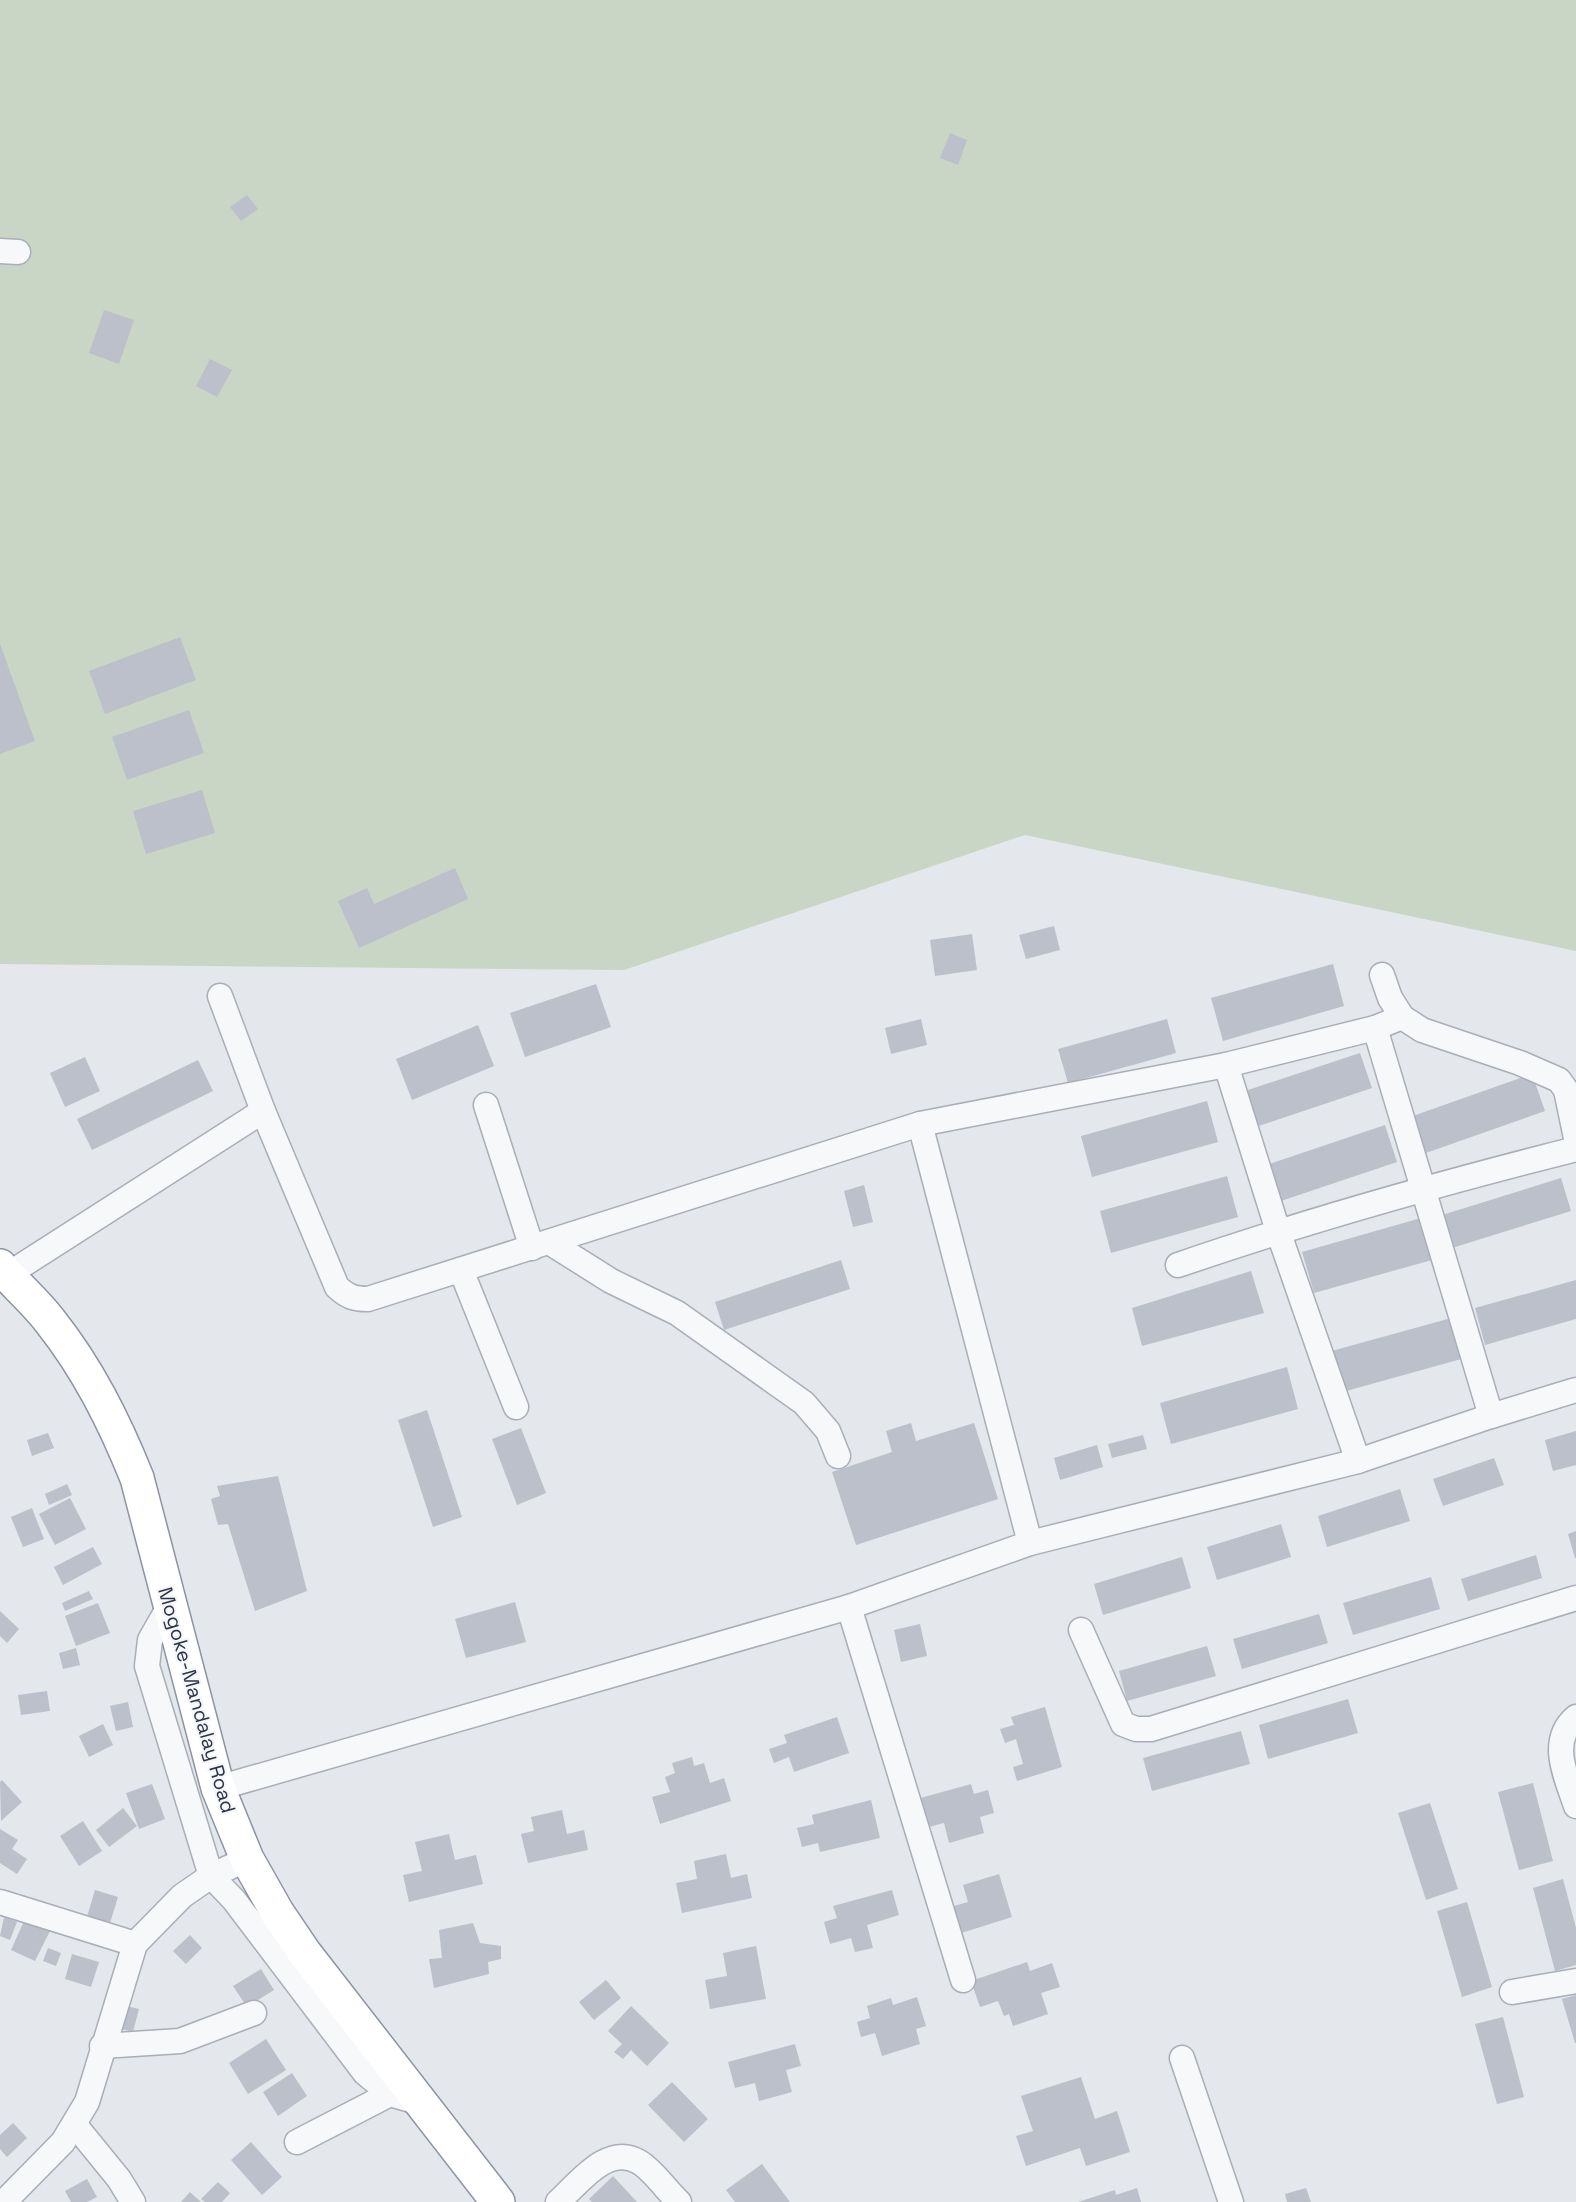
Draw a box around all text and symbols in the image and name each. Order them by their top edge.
street label: Mogoke-Mandalay Road [152,1584,242,1816]

